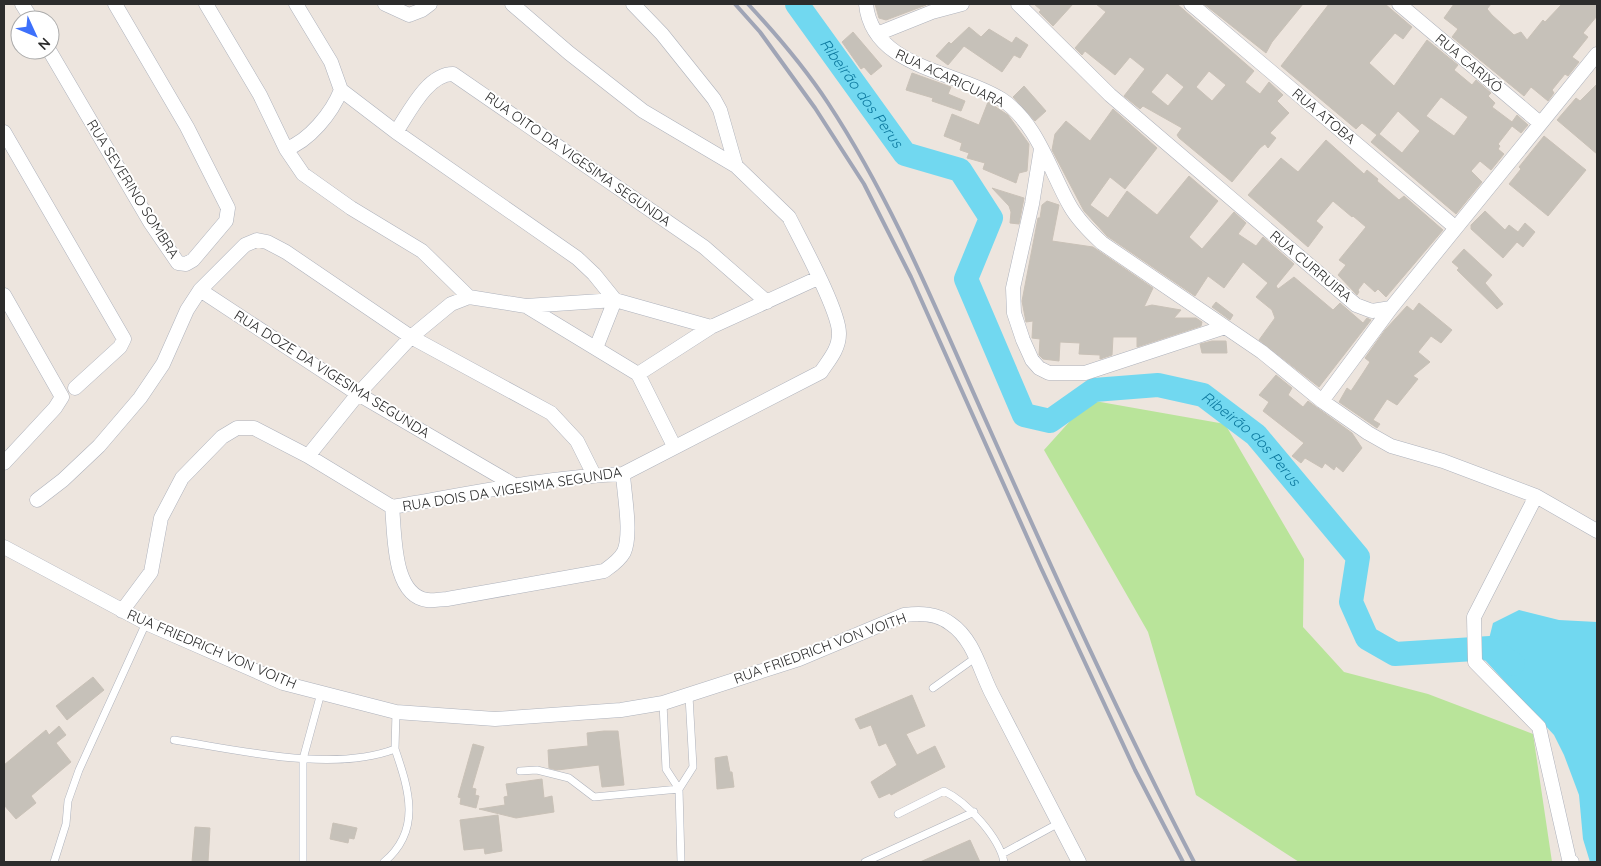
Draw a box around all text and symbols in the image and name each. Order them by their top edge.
north arrow [10,10,60,60]
street label: RUA CARIXÓ [1432,30,1507,97]
text: N [34,34,54,54]
water label: Ribeirão dos Perus [816,35,908,152]
street label: RUA ACARICUARA [892,45,1008,111]
street label: RUA ATOBA [1289,84,1359,148]
street label: RUA OITO DA VIGESIMA SEGUNDA [482,88,674,230]
street label: RUA SEVERINO SOMBRA [83,116,183,262]
street label: RUA CURRUIRA [1266,226,1356,306]
street label: RUA DOZE DA VIGESIMA SEGUNDA [231,306,433,442]
water label: Ribeirão dos Perus [1198,387,1305,490]
street label: RUA DOIS DA VIGESIMA SEGUNDA [401,463,623,515]
street label: RUA FRIEDRICH VON VOITH [124,605,300,693]
street label: RUA FRIEDRICH VON VOITH [731,608,909,688]

